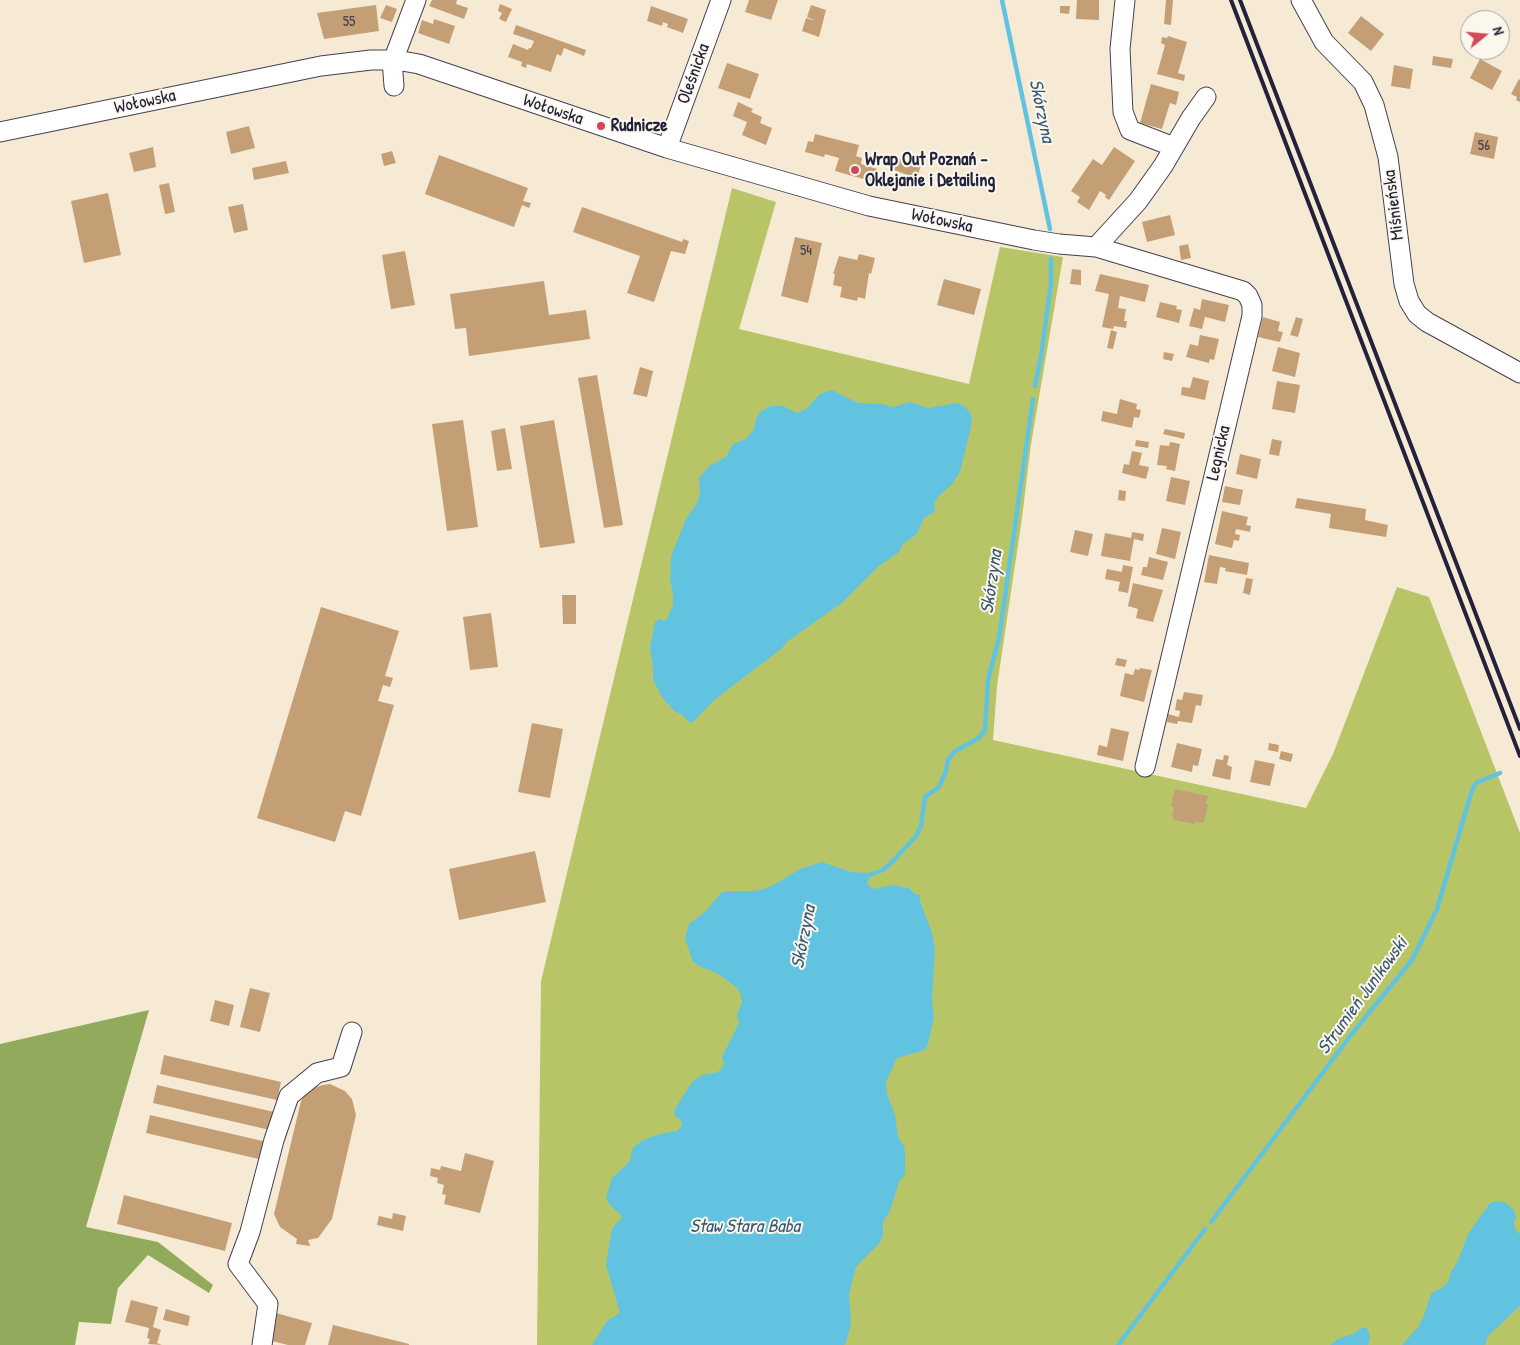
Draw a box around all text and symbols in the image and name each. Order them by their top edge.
north arrow [1460,10,1510,60]
house number: 55 [343,13,355,31]
text: N [1489,24,1509,37]
street label: Oleśnicka [673,41,715,107]
water label: Skórzyna [1023,77,1059,145]
street label: Wołowska [112,85,178,119]
street label: Wołowska [520,90,586,130]
place label: Rudnicze [611,115,667,137]
marker: Rudnicze [595,120,607,132]
house number: 56 [1478,137,1490,155]
place label: Wrap Out Poznań - Oklejanie i Detailing [865,149,995,192]
marker: Wrap Out Poznań - Oklejanie i Detailing [849,164,861,176]
street label: Miśnieńska [1379,169,1409,241]
street label: Wołowska [909,204,975,238]
house number: 54 [800,242,812,260]
street label: Legnicka [1202,424,1236,482]
water label: Skórzyna [976,549,1008,615]
water label: Skórzyna [787,904,821,970]
water label: Strumień Junikowski [1313,933,1413,1059]
water label: Staw Stara Baba [690,1216,800,1238]

